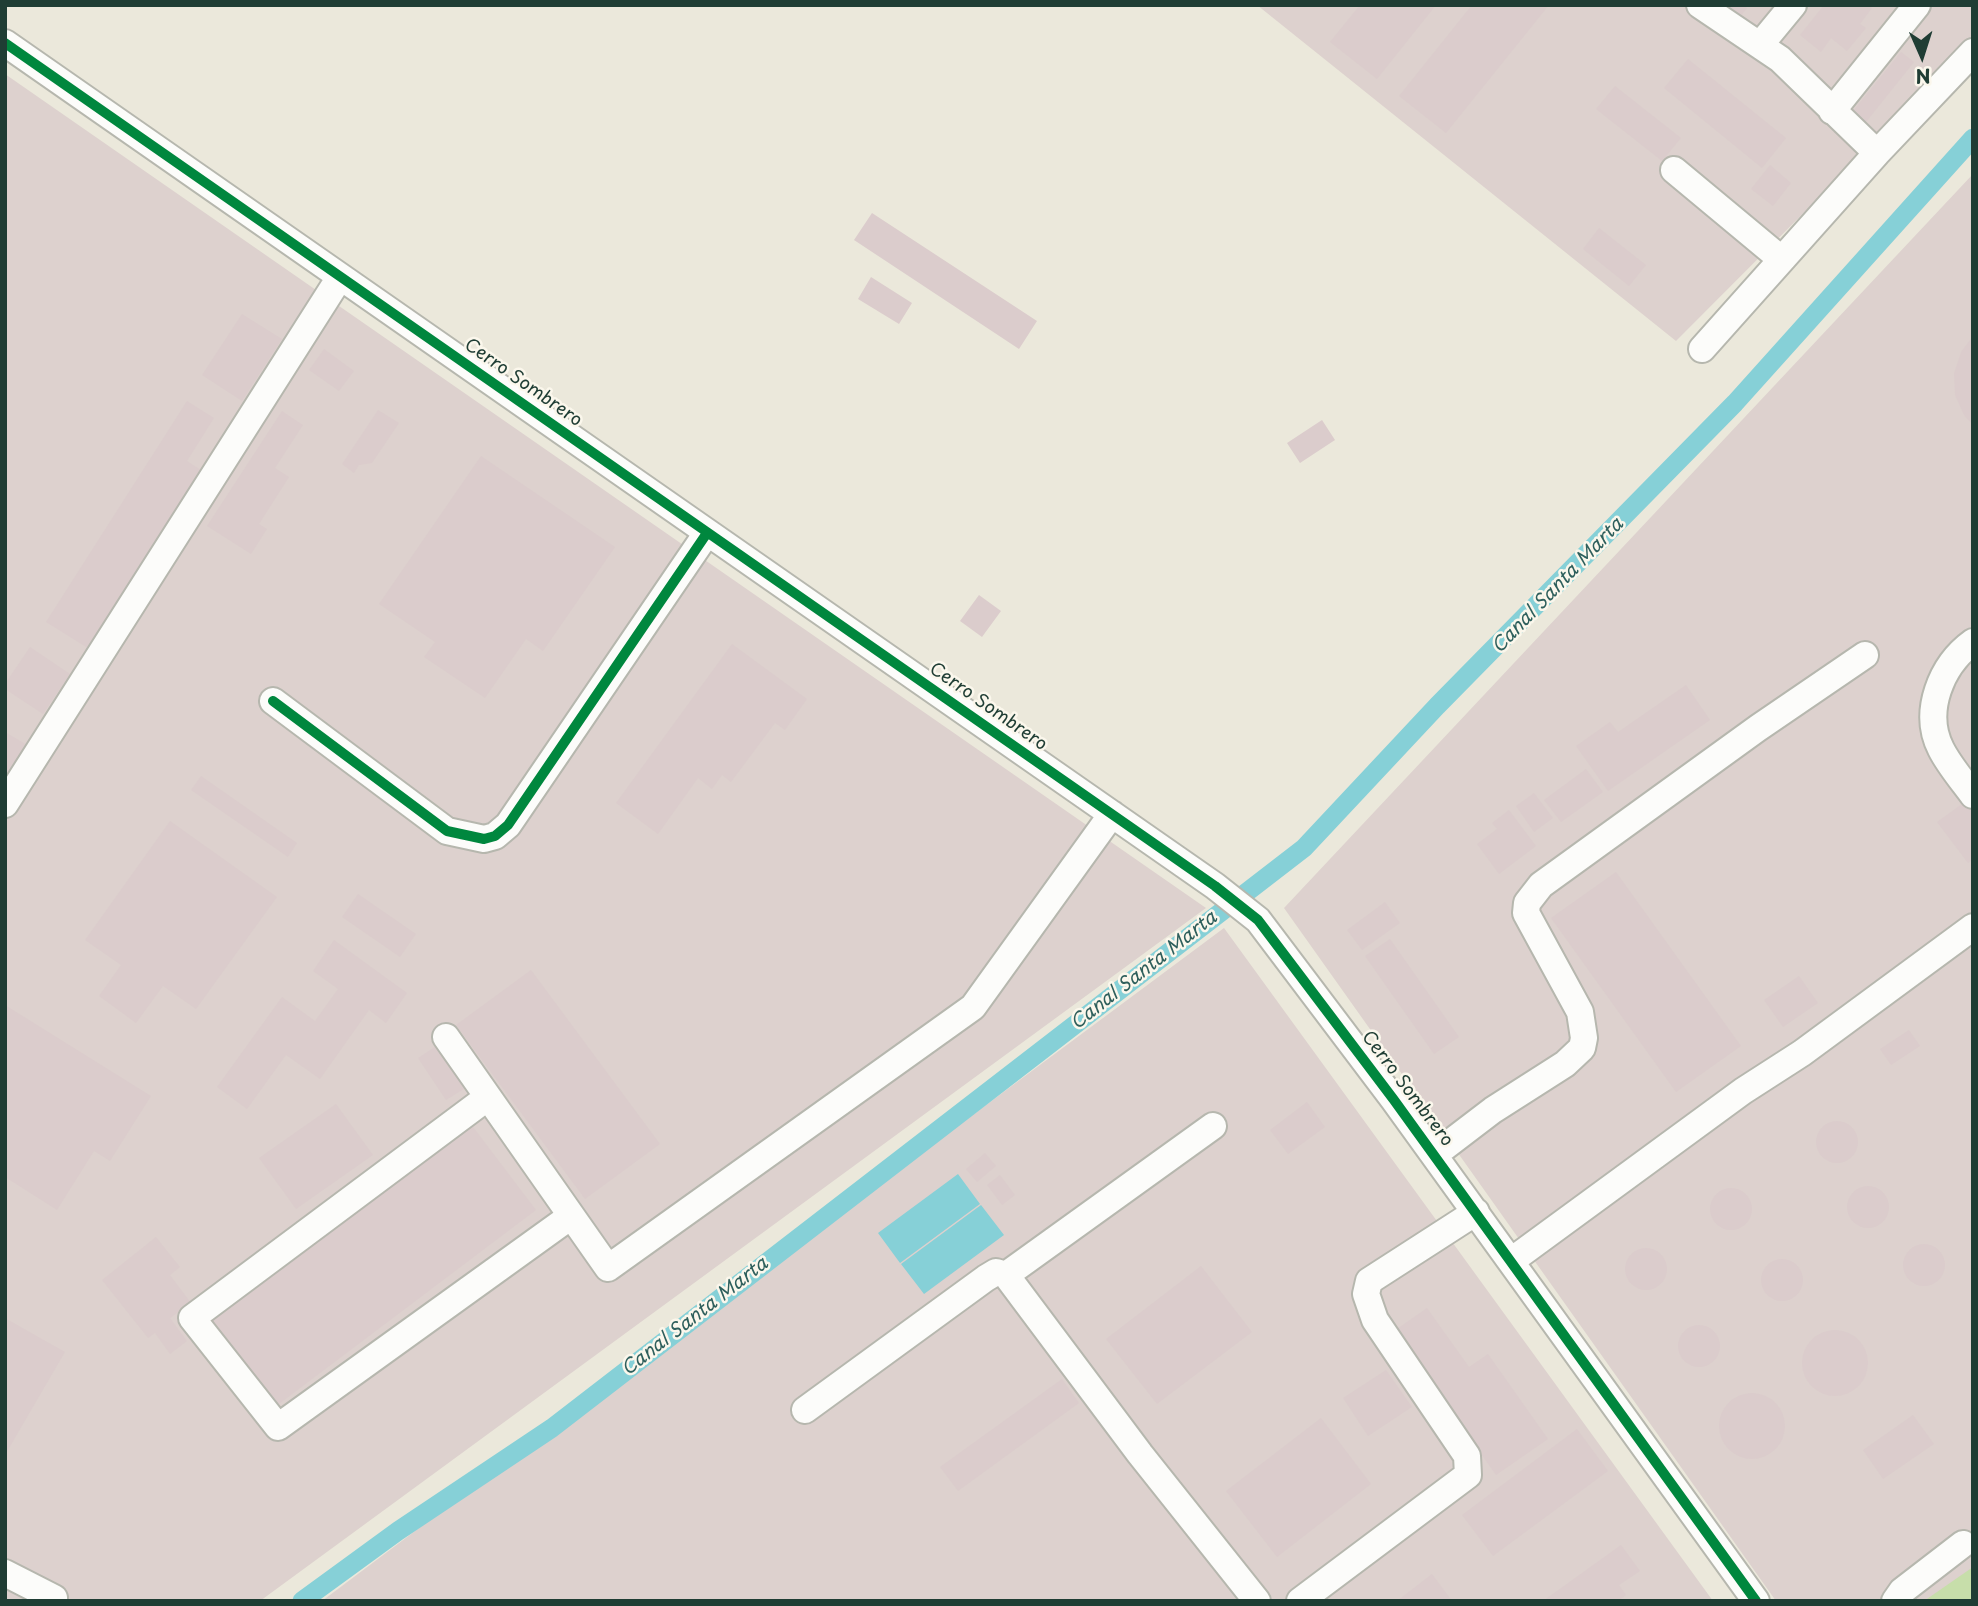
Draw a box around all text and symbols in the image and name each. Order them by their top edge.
north arrow [1887,21,1957,91]
text: N [1915,63,1931,91]
street label: Cerro Sombrero [460,334,586,432]
water label: Canal Santa Marta [1488,514,1628,658]
street label: Cerro Sombrero [925,658,1051,756]
water label: Canal Santa Marta [1066,907,1222,1035]
street label: Cerro Sombrero [1357,1027,1457,1151]
water label: Canal Santa Marta [617,1253,773,1381]

